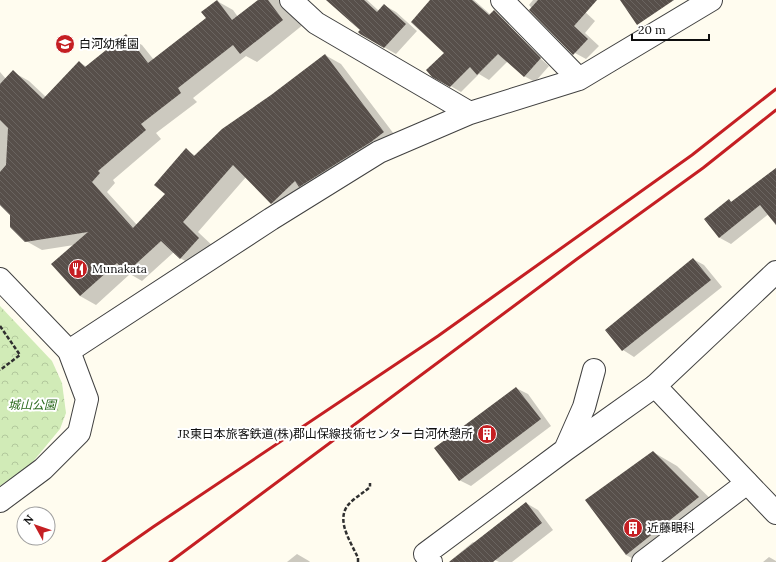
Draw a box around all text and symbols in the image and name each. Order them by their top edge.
scale bar [632,16,709,42]
text: 20 m [638,22,666,37]
school or university icon: 白河幼稚園 [54,33,76,55]
place label: 白河幼稚園 [79,36,139,51]
restaurant icon: Munakata [67,258,89,280]
place label: Munakata [92,261,147,276]
park label: 城山公園 [8,397,58,412]
building icon: JR東日本旅客鉄道(株)郡山保線技術センター白河休憩所 [476,423,498,445]
place label: JR東日本旅客鉄道(株)郡山保線技術センター白河休憩所 [177,426,473,442]
north arrow [16,506,56,546]
text: N [20,511,37,527]
building icon: 近藤眼科 [622,517,644,539]
place label: 近藤眼科 [647,520,695,535]

